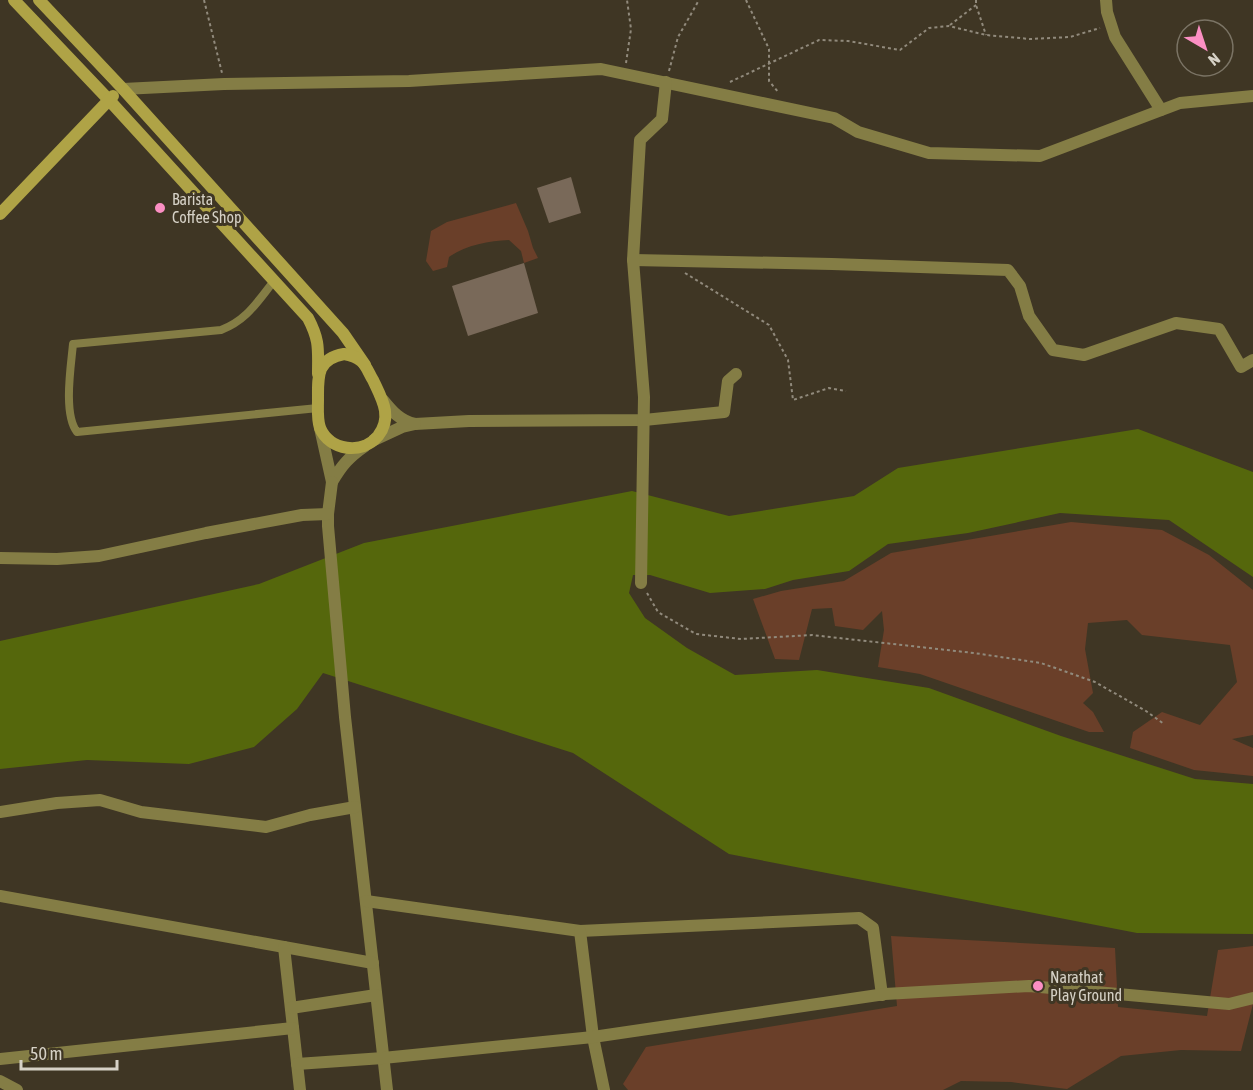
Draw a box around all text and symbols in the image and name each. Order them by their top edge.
north arrow [1175,18,1235,78]
text: N [1205,50,1224,70]
place label: Barista Coffee Shop [172,190,242,227]
marker: Barista Coffee Shop [153,201,167,215]
place label: Narathat Play Ground [1050,968,1122,1005]
marker: Narathat Play Ground [1031,979,1045,993]
scale bar [21,1033,117,1071]
text: 50 m [30,1043,62,1064]

